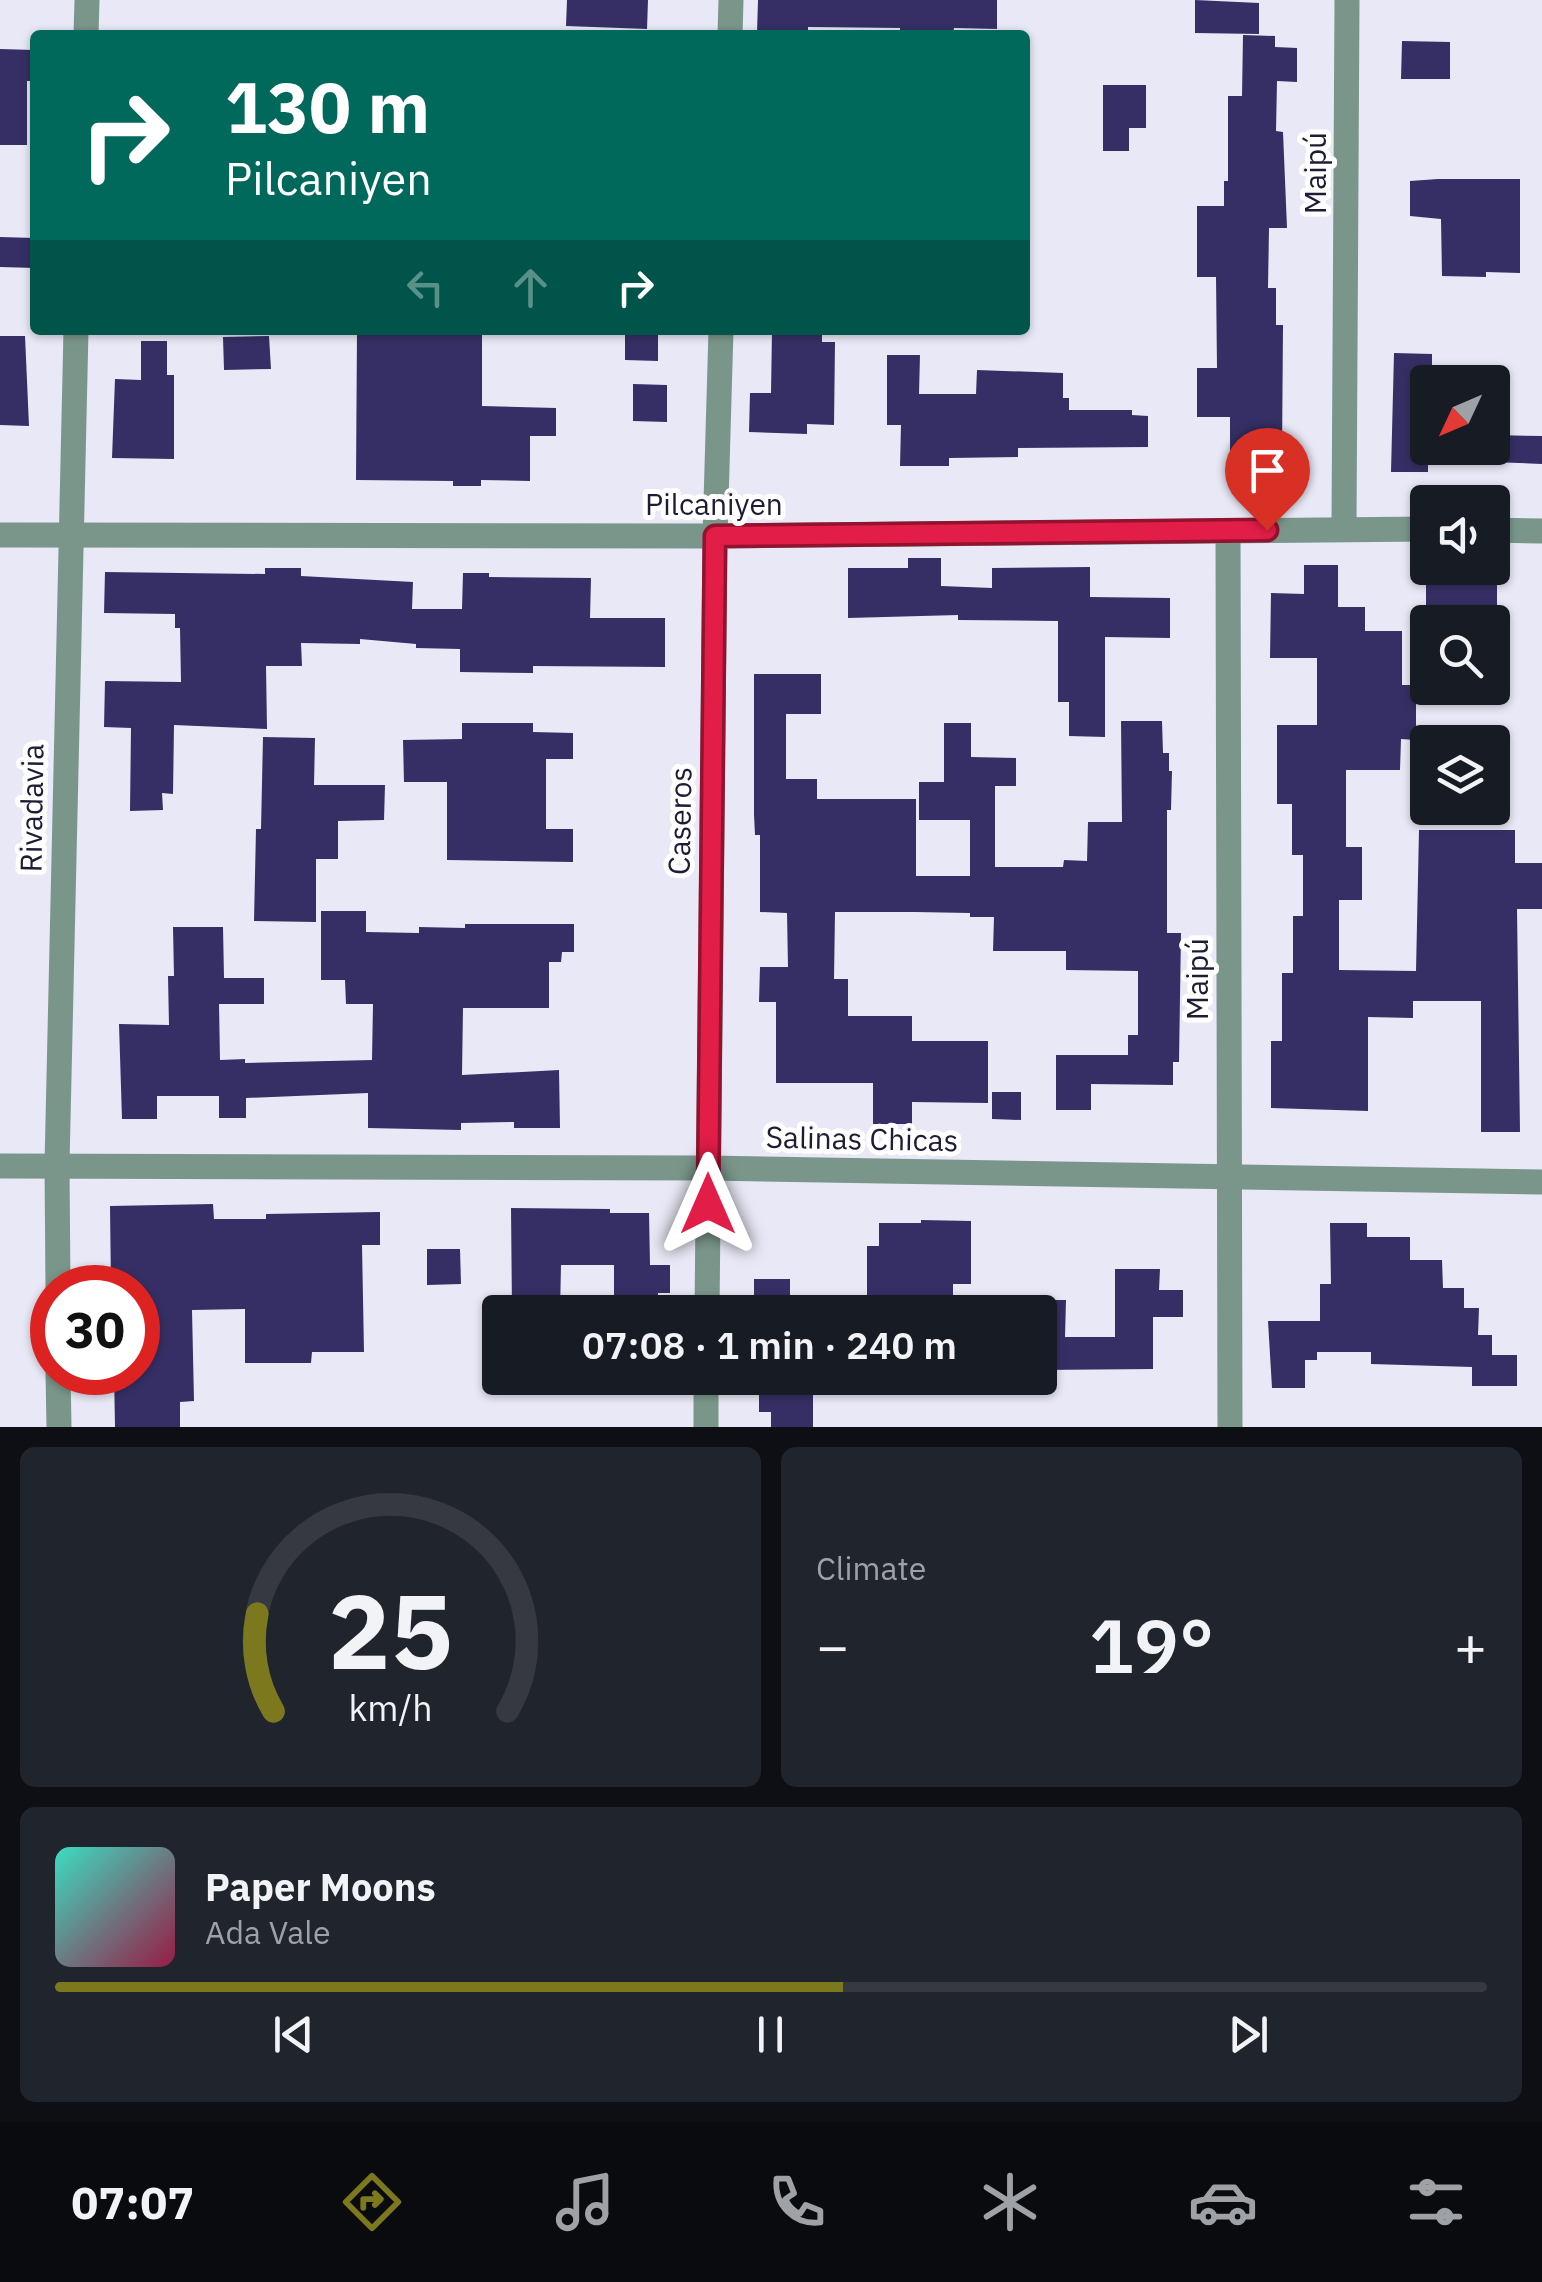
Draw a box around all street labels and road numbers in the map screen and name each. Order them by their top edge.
street label: Maipú [1295,132,1334,214]
street label: Pilcaniyen [645,484,783,523]
street label: Rivadavia [10,743,52,873]
street label: Caseros [659,767,699,875]
street label: Maipú [1177,938,1216,1020]
street label: Salinas Chicas [765,1117,959,1159]

